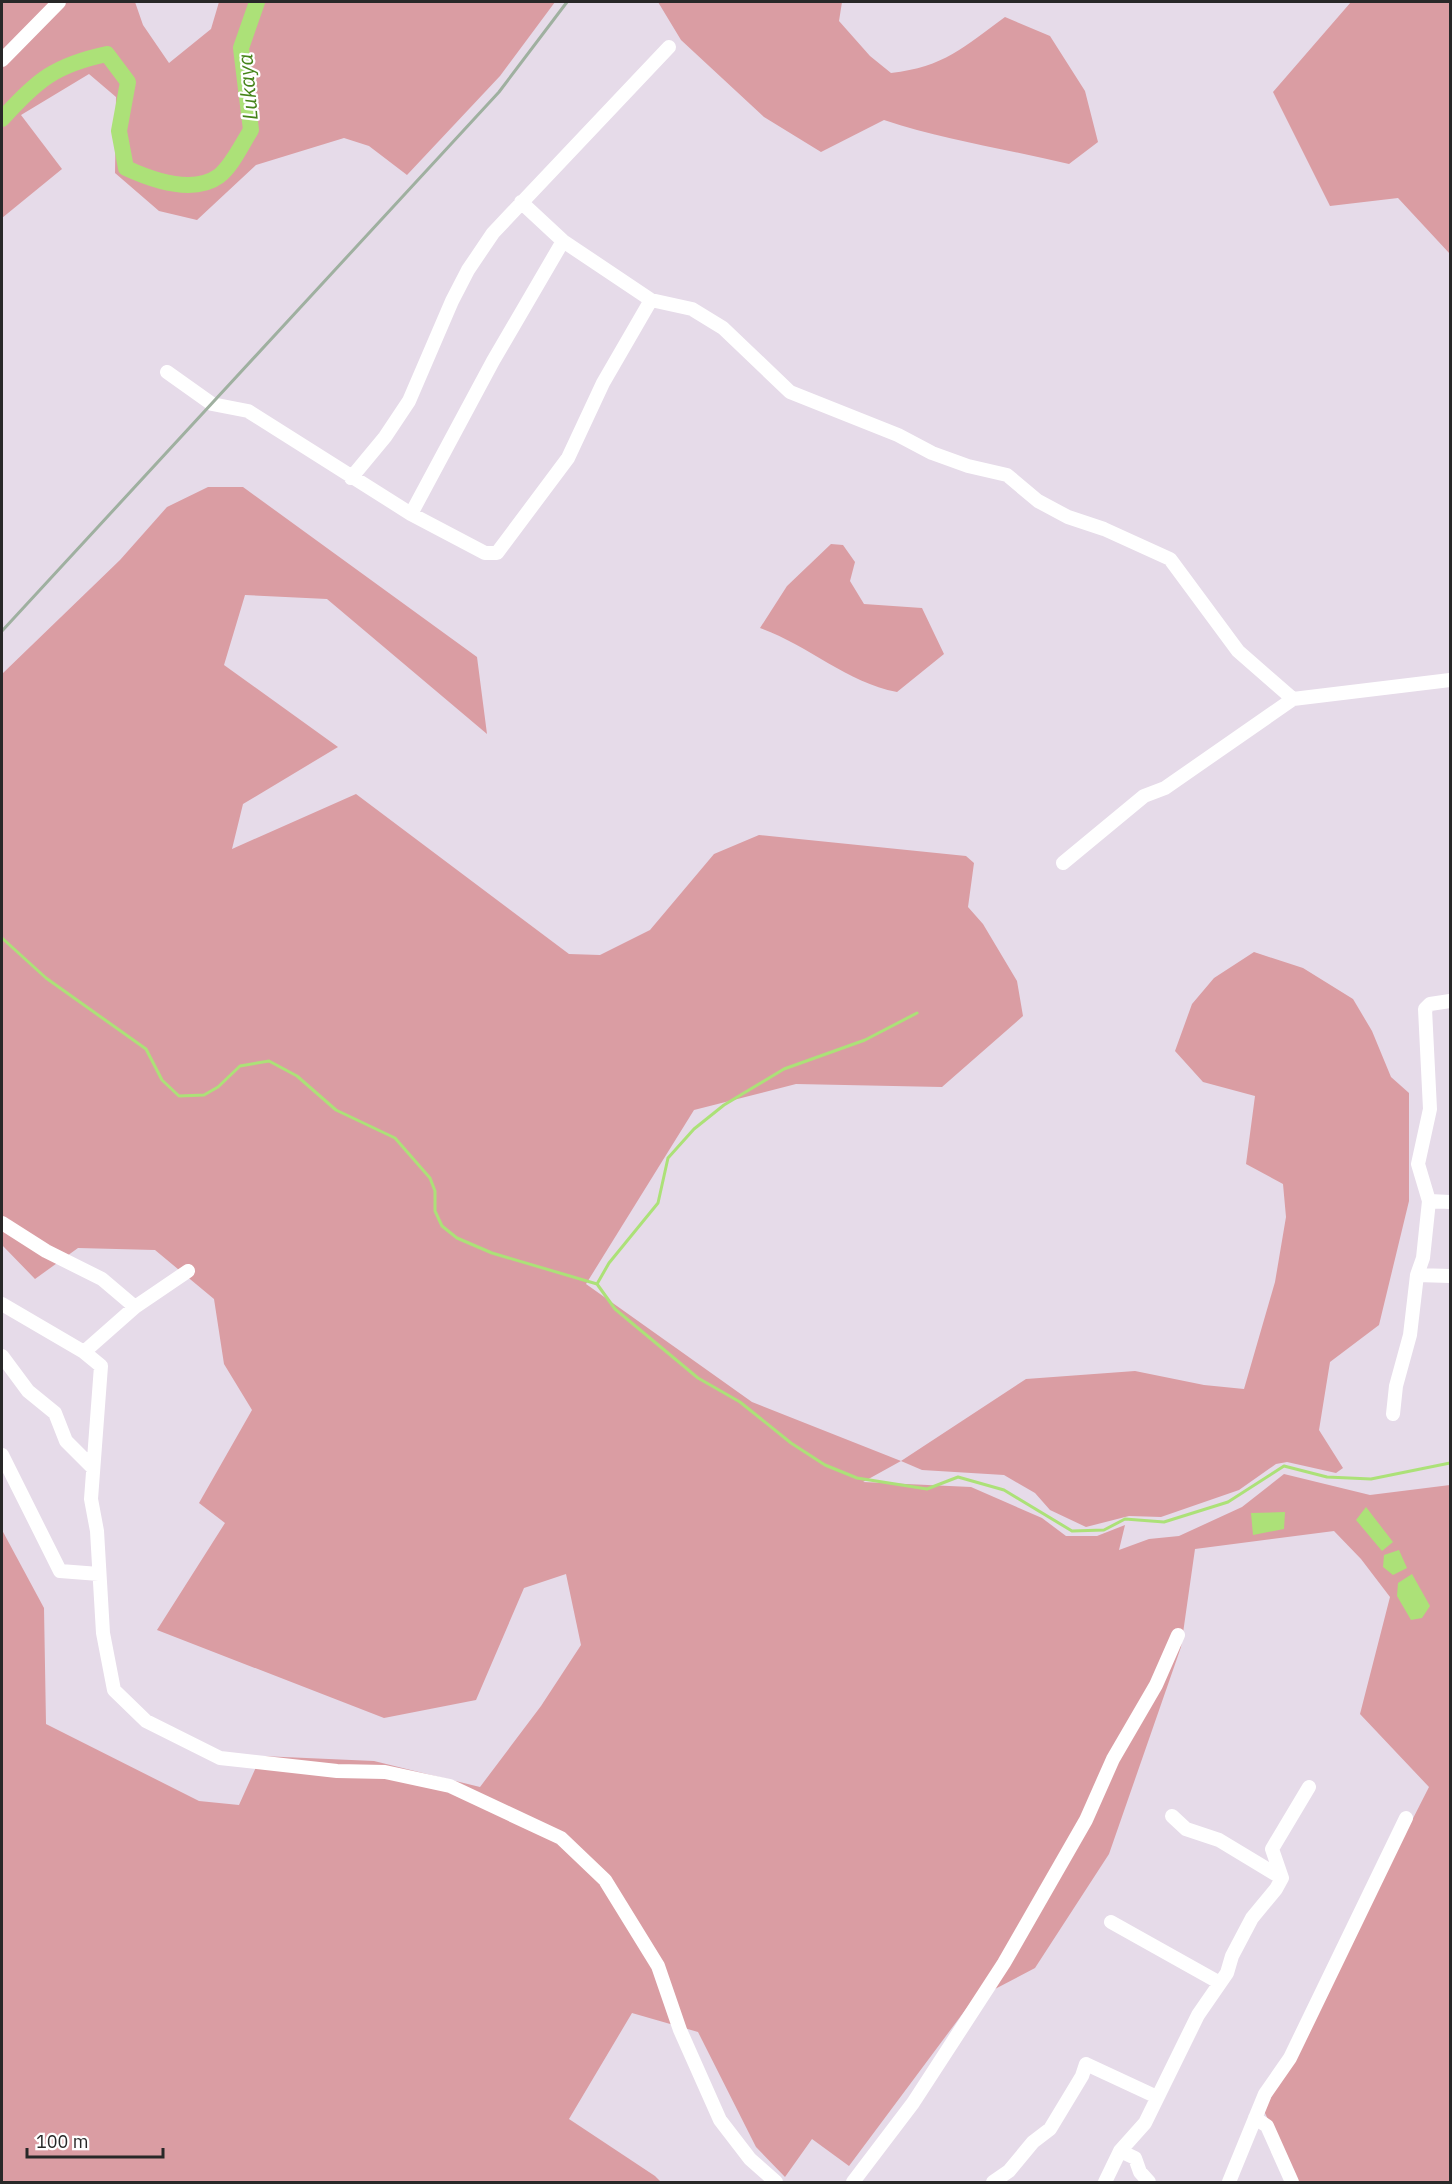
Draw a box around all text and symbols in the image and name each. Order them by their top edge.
water label: Lukaya [230,53,264,121]
scale bar [27,2121,164,2159]
text: 100 m [36,2130,88,2153]

